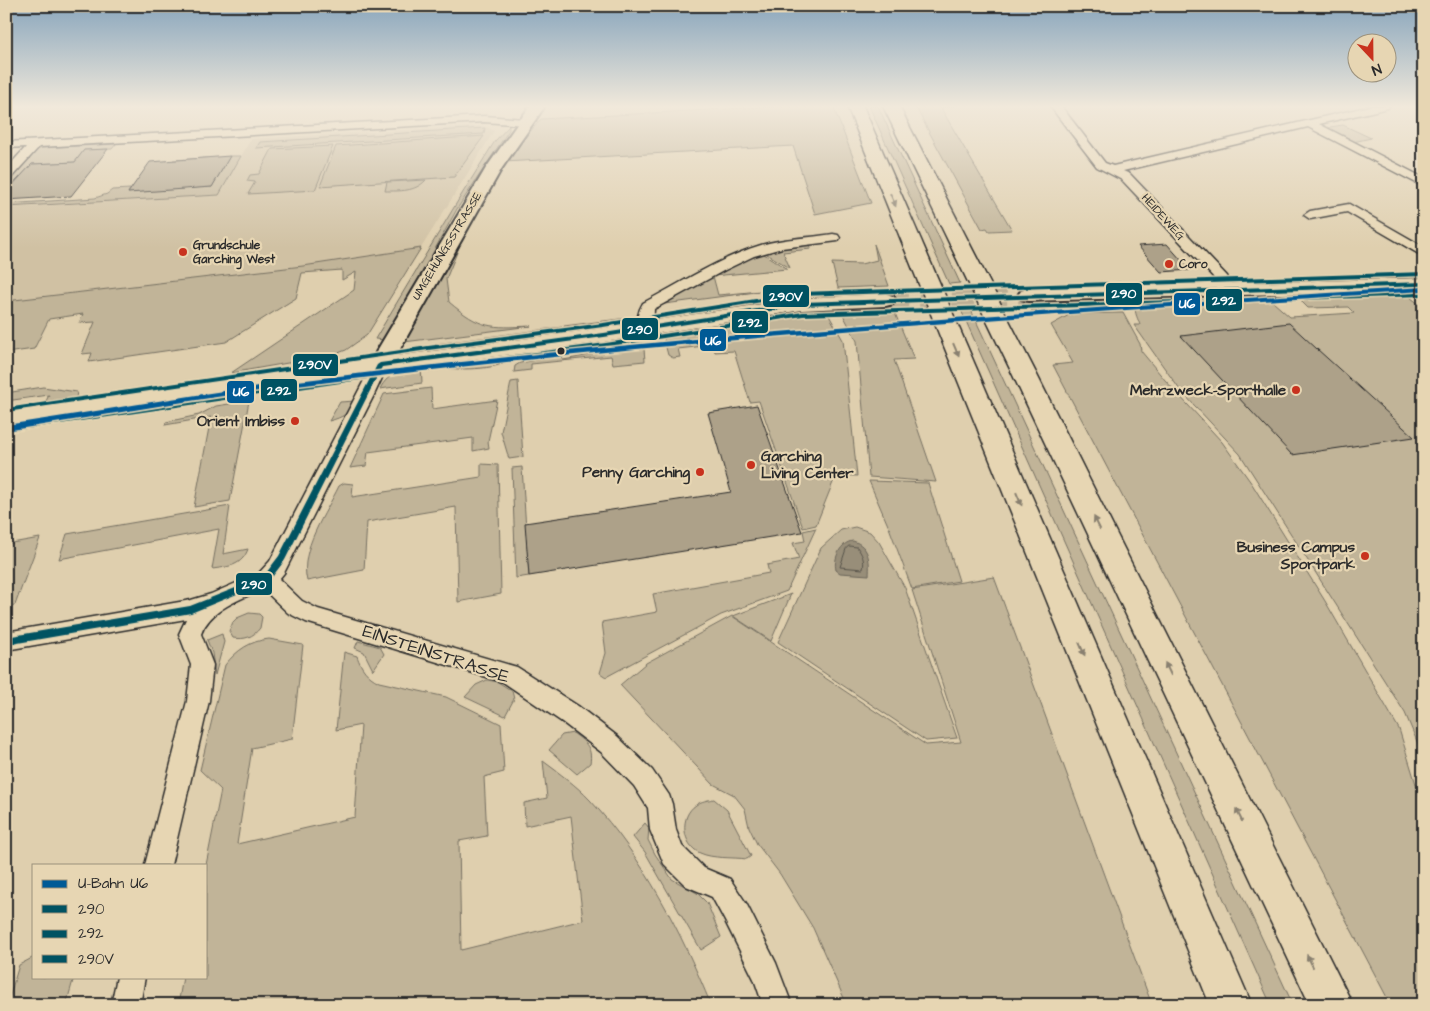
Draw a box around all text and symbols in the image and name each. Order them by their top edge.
north arrow [1348,32,1398,82]
text: N [1368,58,1384,80]
street label: UMGEHUNGSSTRASSE [408,189,486,303]
street label: HEIDEWEG [1137,190,1189,245]
one-way arrow [890,193,898,207]
place label: Grundschule Garching West [193,237,275,270]
marker: Grundschule Garching West [177,246,189,258]
place label: Coro [1179,256,1208,273]
marker: Coro [1163,258,1175,270]
line badge: 290 [1105,282,1143,306]
line badge: 290V [762,284,810,308]
text: 290 [1111,284,1137,304]
text: 290V [768,287,803,307]
line badge: 292 [1205,288,1243,312]
text: 292 [1211,291,1237,311]
line badge: U6 [1173,292,1201,316]
text: U6 [1179,294,1196,314]
line badge: 292 [731,310,769,334]
text: 292 [737,313,763,333]
line badge: 290 [621,317,659,341]
text: 290 [627,320,653,340]
line badge: U6 [699,328,727,352]
text: U6 [705,331,722,351]
one-way arrow [953,342,961,357]
unlabelled marker [556,346,566,356]
line badge: 290V [292,353,339,377]
text: 290V [297,355,332,375]
line badge: 292 [260,378,298,402]
line badge: U6 [226,380,255,404]
place label: Mehrzweck-Sporthalle [1130,380,1286,401]
text: 292 [266,381,292,401]
text: U6 [233,382,250,402]
marker: Mehrzweck-Sporthalle [1290,384,1302,396]
place label: Orient Imbiss [197,411,285,432]
marker: Orient Imbiss [289,415,301,427]
place label: Garching Living Center [761,446,854,486]
marker: Garching Living Center [745,459,757,471]
place label: Penny Garching [582,462,690,485]
marker: Penny Garching [694,466,706,478]
one-way arrow [1015,492,1023,507]
one-way arrow [1093,516,1101,530]
place label: Business Campus Sportpark [1237,537,1356,575]
marker: Business Campus Sportpark [1359,550,1371,562]
line badge: 290 [235,572,273,596]
text: 290 [241,575,267,595]
street label: EINSTEINSTRASSE [359,618,513,690]
one-way arrow [1078,642,1086,656]
one-way arrow [1164,662,1172,676]
one-way arrow [1235,808,1243,822]
legend [32,864,208,978]
text: U-Bahn U6 [78,873,149,894]
text: 290 [78,899,105,920]
text: 292 [78,923,104,944]
text: 290V [78,949,115,970]
one-way arrow [1306,954,1314,968]

